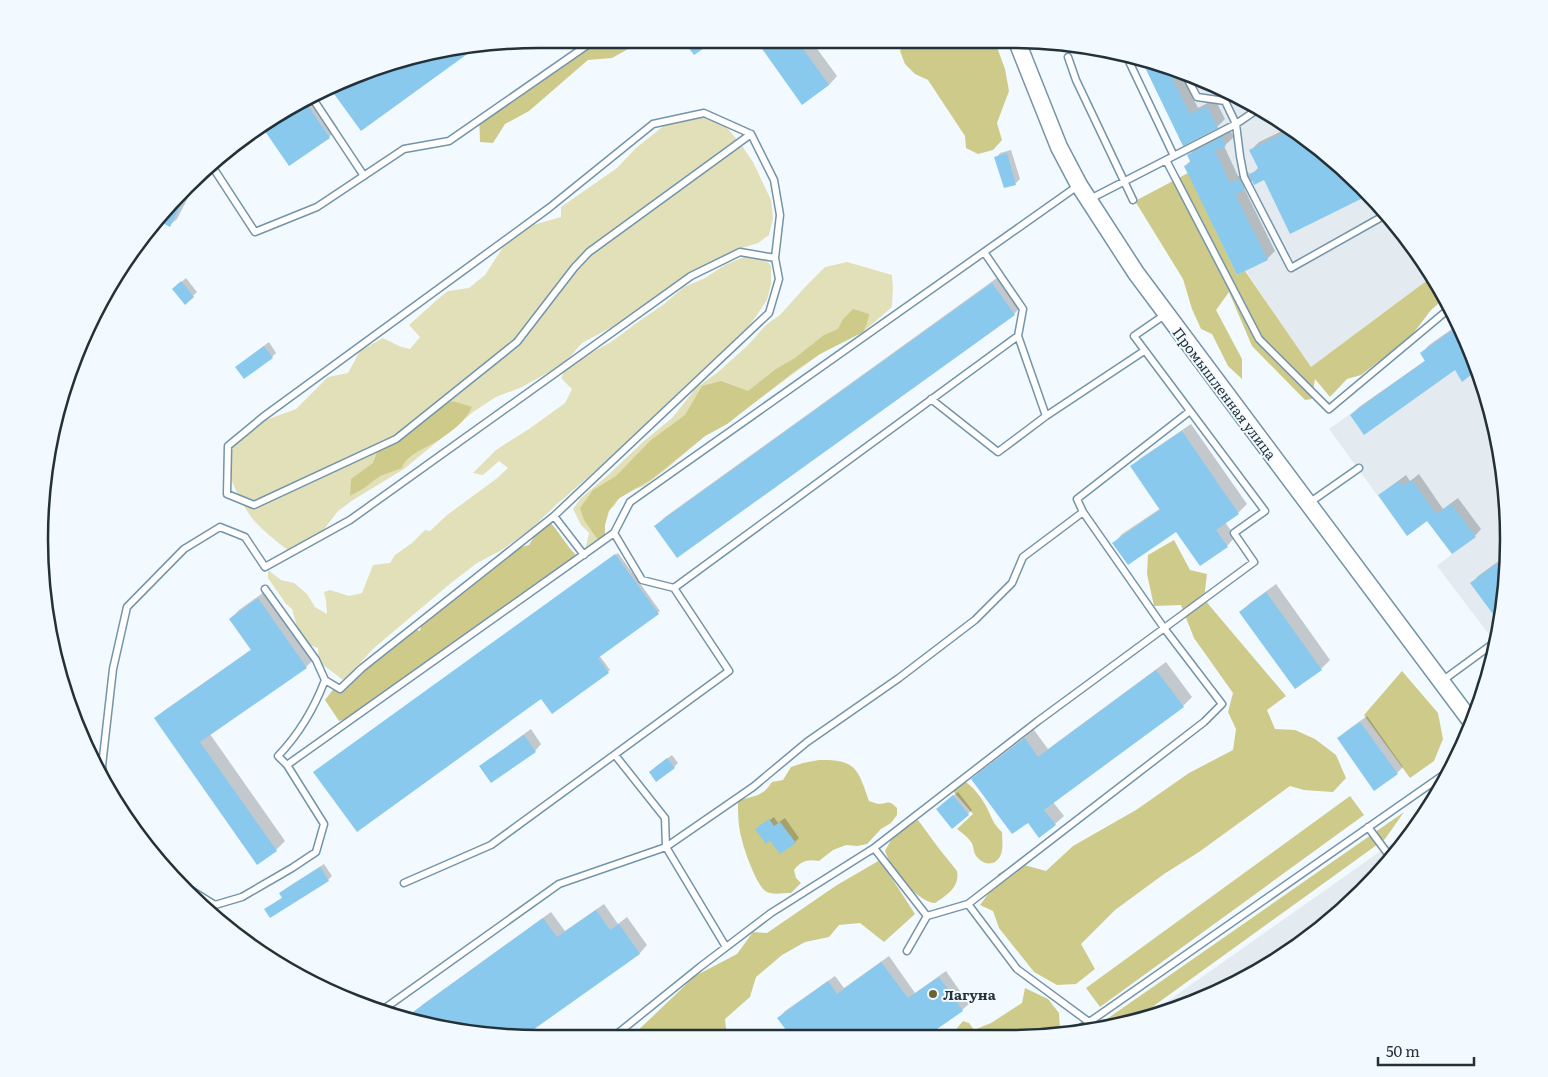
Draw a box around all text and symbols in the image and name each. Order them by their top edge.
street label: Промышленная улица [1169,323,1282,464]
place label: Лагуна [943,984,997,1004]
marker: Лагуна [927,988,939,1000]
scale bar [1378,1034,1474,1066]
text: 50 m [1386,1039,1420,1062]

